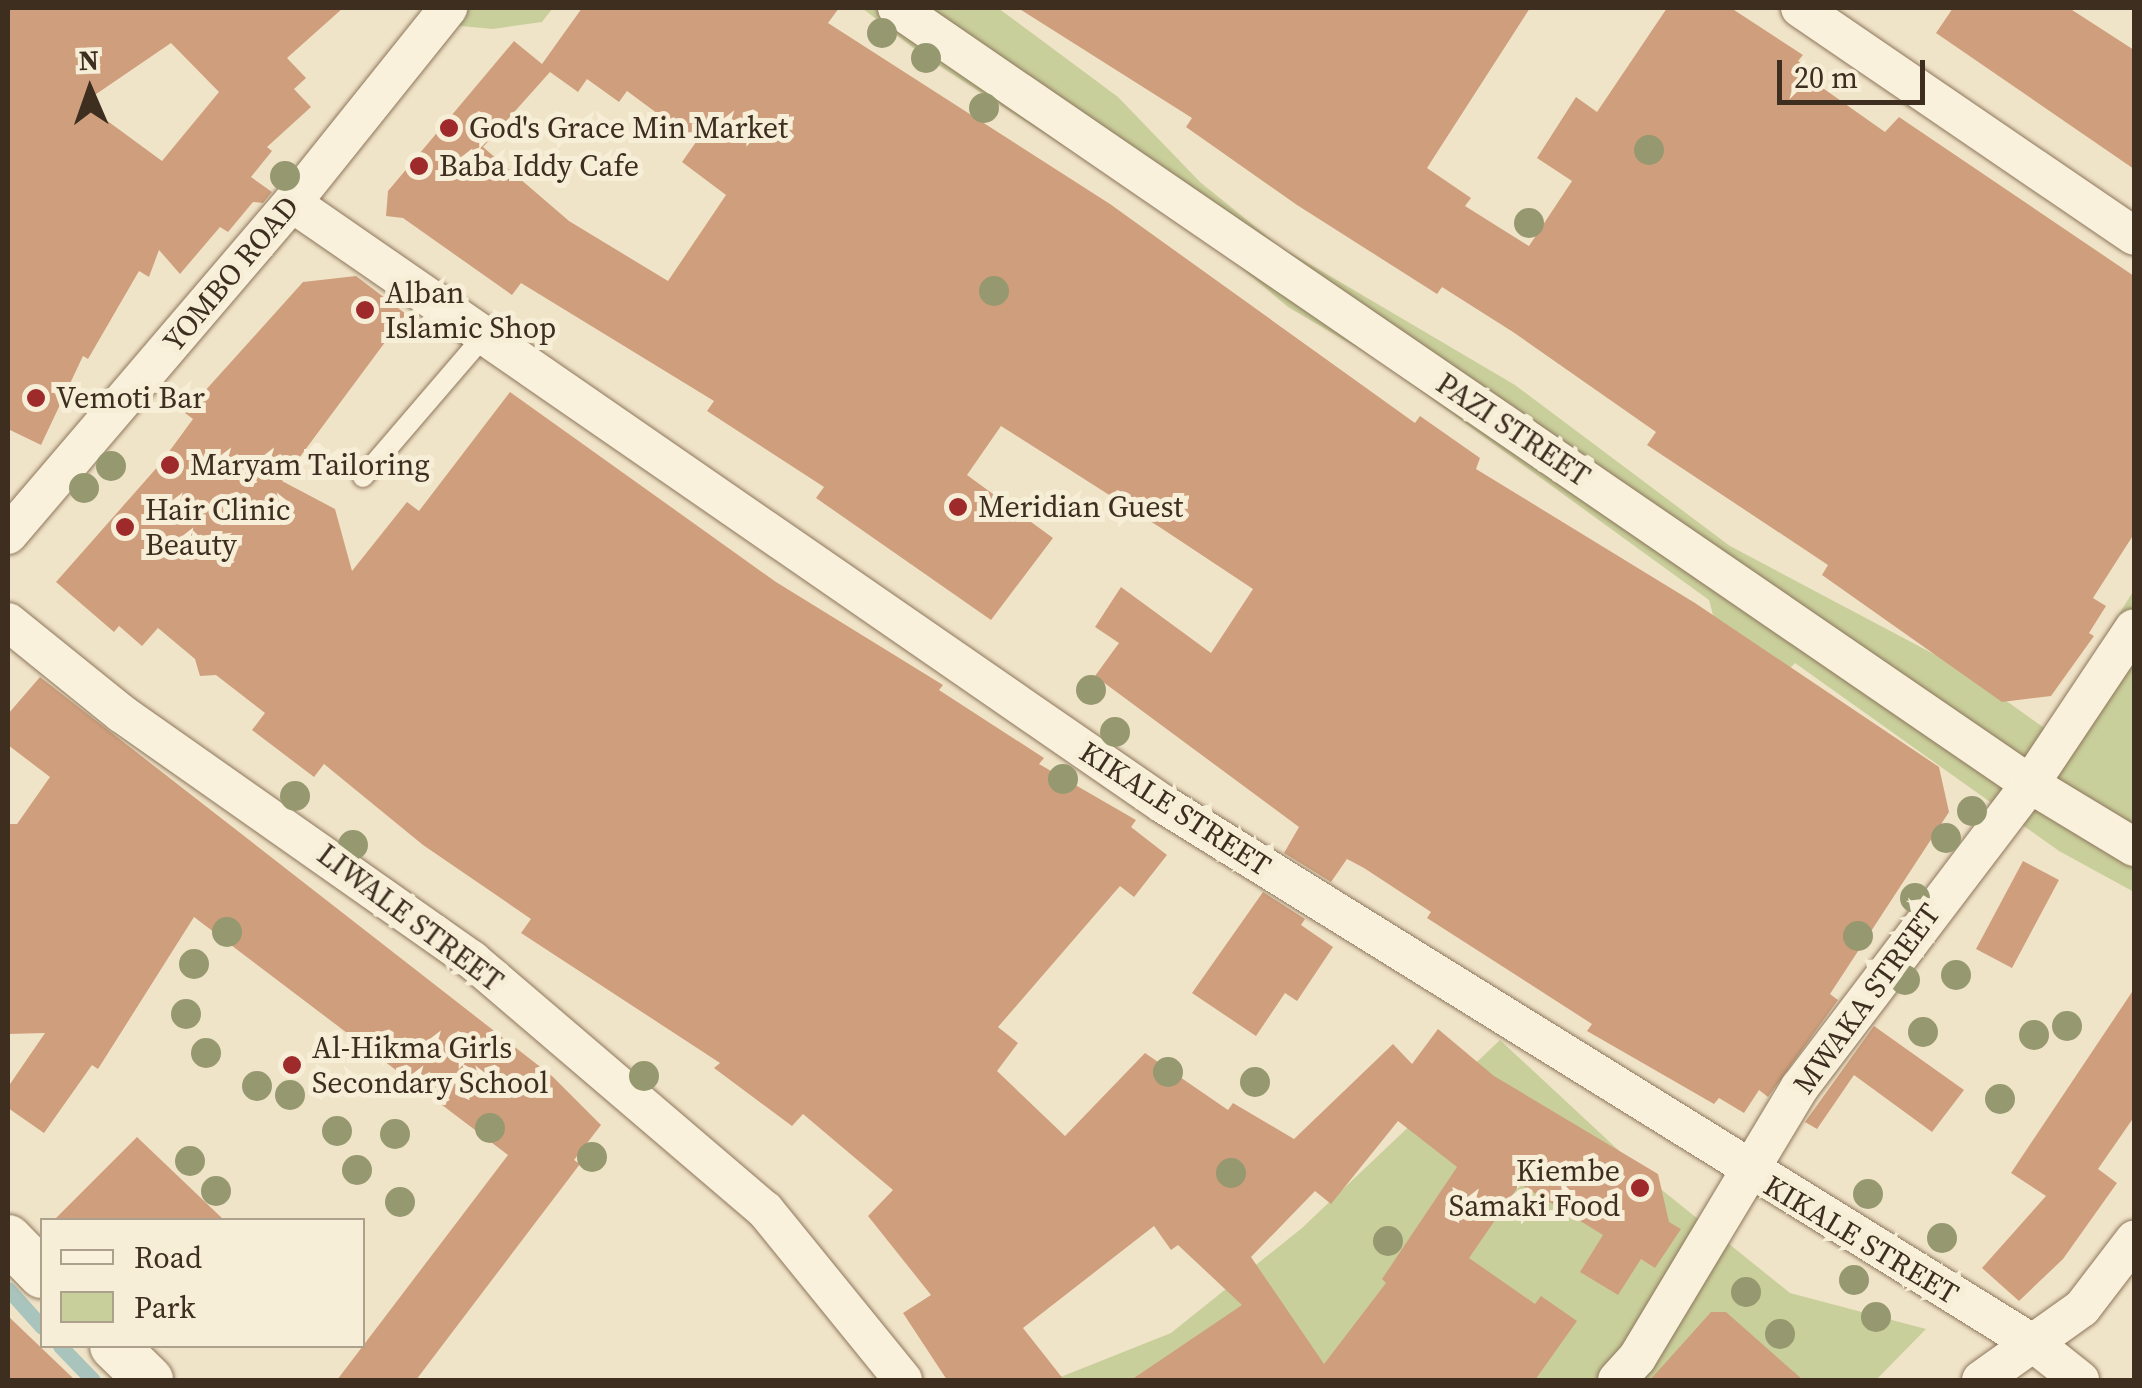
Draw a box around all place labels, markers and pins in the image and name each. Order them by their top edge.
place label: God's Grace Min Market [469,110,788,146]
marker: God's Grace Min Market [438,117,460,139]
place label: Baba Iddy Cafe [439,148,639,184]
marker: Baba Iddy Cafe [408,155,430,177]
place label: Alban Islamic Shop [385,275,556,346]
marker: Alban Islamic Shop [354,299,376,321]
place label: Vemoti Bar [56,380,205,416]
marker: Vemoti Bar [25,387,47,409]
place label: Maryam Tailoring [190,447,430,483]
marker: Maryam Tailoring [159,454,181,476]
place label: Meridian Guest [978,489,1183,525]
place label: Hair Clinic Beauty [145,492,290,562]
marker: Meridian Guest [947,496,969,518]
marker: Hair Clinic Beauty [114,516,136,538]
place label: Al-Hikma Girls Secondary School [312,1030,548,1100]
marker: Al-Hikma Girls Secondary School [281,1054,303,1076]
place label: Kiembe Samaki Food [1449,1153,1620,1224]
marker: Kiembe Samaki Food [1629,1177,1651,1199]

